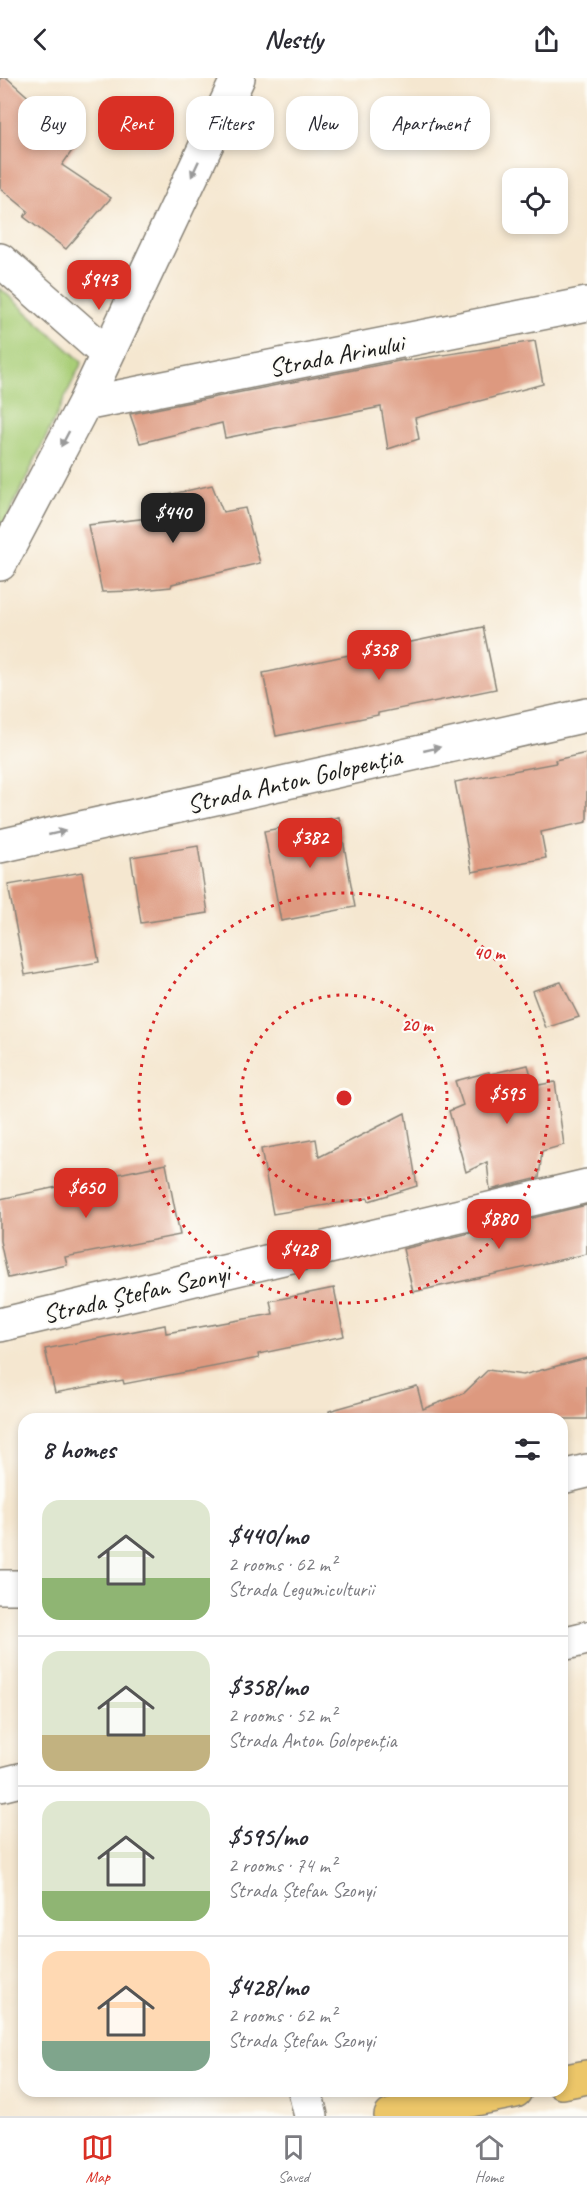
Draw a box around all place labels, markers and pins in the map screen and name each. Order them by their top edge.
pin: $943 [63,260,135,311]
pin: $440 [137,493,209,544]
pin: $358 [343,630,415,681]
pin: $382 [274,818,346,869]
pin: $595 [471,1074,543,1125]
centre of rings [334,1088,354,1108]
pin: $650 [50,1168,122,1219]
pin: $880 [463,1199,535,1250]
pin: $428 [263,1230,335,1281]

